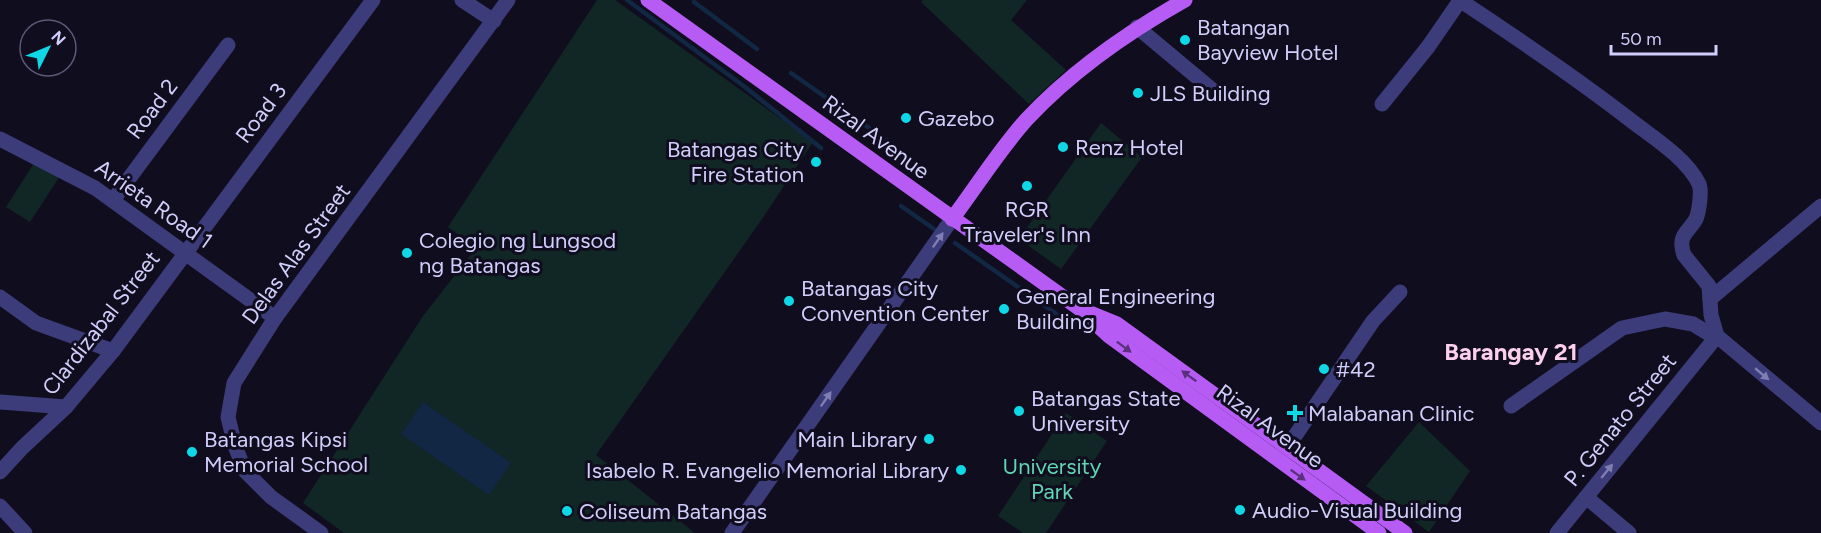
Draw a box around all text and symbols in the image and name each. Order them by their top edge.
place label: Batangan Bayview Hotel [1197,14,1338,66]
north arrow [18,18,78,78]
scale bar [1611,18,1716,56]
text: N [47,27,70,49]
text: 50 m [1620,28,1662,50]
marker: Batangan Bayview Hotel [1178,33,1192,47]
street label: Road 2 [121,74,183,144]
street label: Road 3 [230,78,292,148]
place label: JLS Building [1150,80,1271,107]
marker: JLS Building [1131,86,1145,100]
street label: Rizal Avenue [817,89,935,185]
place label: Gazebo [918,105,994,132]
marker: Gazebo [899,111,913,125]
place label: Renz Hotel [1075,134,1184,161]
place label: Batangas City Fire Station [667,136,804,188]
marker: Renz Hotel [1056,140,1070,154]
street label: Arrieta Road 1 [90,154,218,254]
marker: Batangas City Fire Station [809,155,823,169]
street label: Delas Alas Street [236,178,356,330]
marker: RGR Traveler's Inn [1020,179,1034,193]
place label: RGR Traveler's Inn [963,196,1091,248]
place label: Colegio ng Lungsod ng Batangas [419,227,616,279]
one-way arrow [932,232,943,248]
street label: Clardizabal Street [36,246,166,400]
marker: Colegio ng Lungsod ng Batangas [400,246,414,260]
place label: Batangas City Convention Center [801,275,990,327]
place label: General Engineering Building [1016,283,1215,335]
marker: Batangas City Convention Center [782,294,796,308]
marker: General Engineering Building [997,302,1011,316]
district label: Barangay 21 [1444,337,1578,366]
one-way arrow [1116,341,1132,353]
street label: P. Genato Street [1558,348,1682,492]
place label: #42 [1336,356,1376,383]
marker: #42 [1317,362,1331,376]
one-way arrow [1754,368,1770,381]
one-way arrow [1181,370,1197,382]
street label: Rizal Avenue [1211,378,1329,474]
place label: Batangas State University [1031,385,1181,437]
one-way arrow [820,392,832,408]
place label: Malabanan Clinic [1308,400,1474,427]
marker: Batangas State University [1012,404,1026,418]
marker: Malabanan Clinic [1286,404,1304,422]
place label: Batangas Kipsi Memorial School [204,426,368,478]
place label: Main Library [797,426,917,453]
marker: Main Library [922,432,936,446]
marker: Batangas Kipsi Memorial School [185,445,199,459]
park label: University Park [1003,453,1102,505]
place label: Isabelo R. Evangelio Memorial Library [586,457,949,484]
marker: Isabelo R. Evangelio Memorial Library [954,463,968,477]
one-way arrow [1601,463,1614,479]
one-way arrow [1290,469,1306,481]
place label: Audio-Visual Building [1252,497,1462,524]
place label: Coliseum Batangas [579,498,767,525]
marker: Audio-Visual Building [1233,503,1247,517]
marker: Coliseum Batangas [560,504,574,518]

